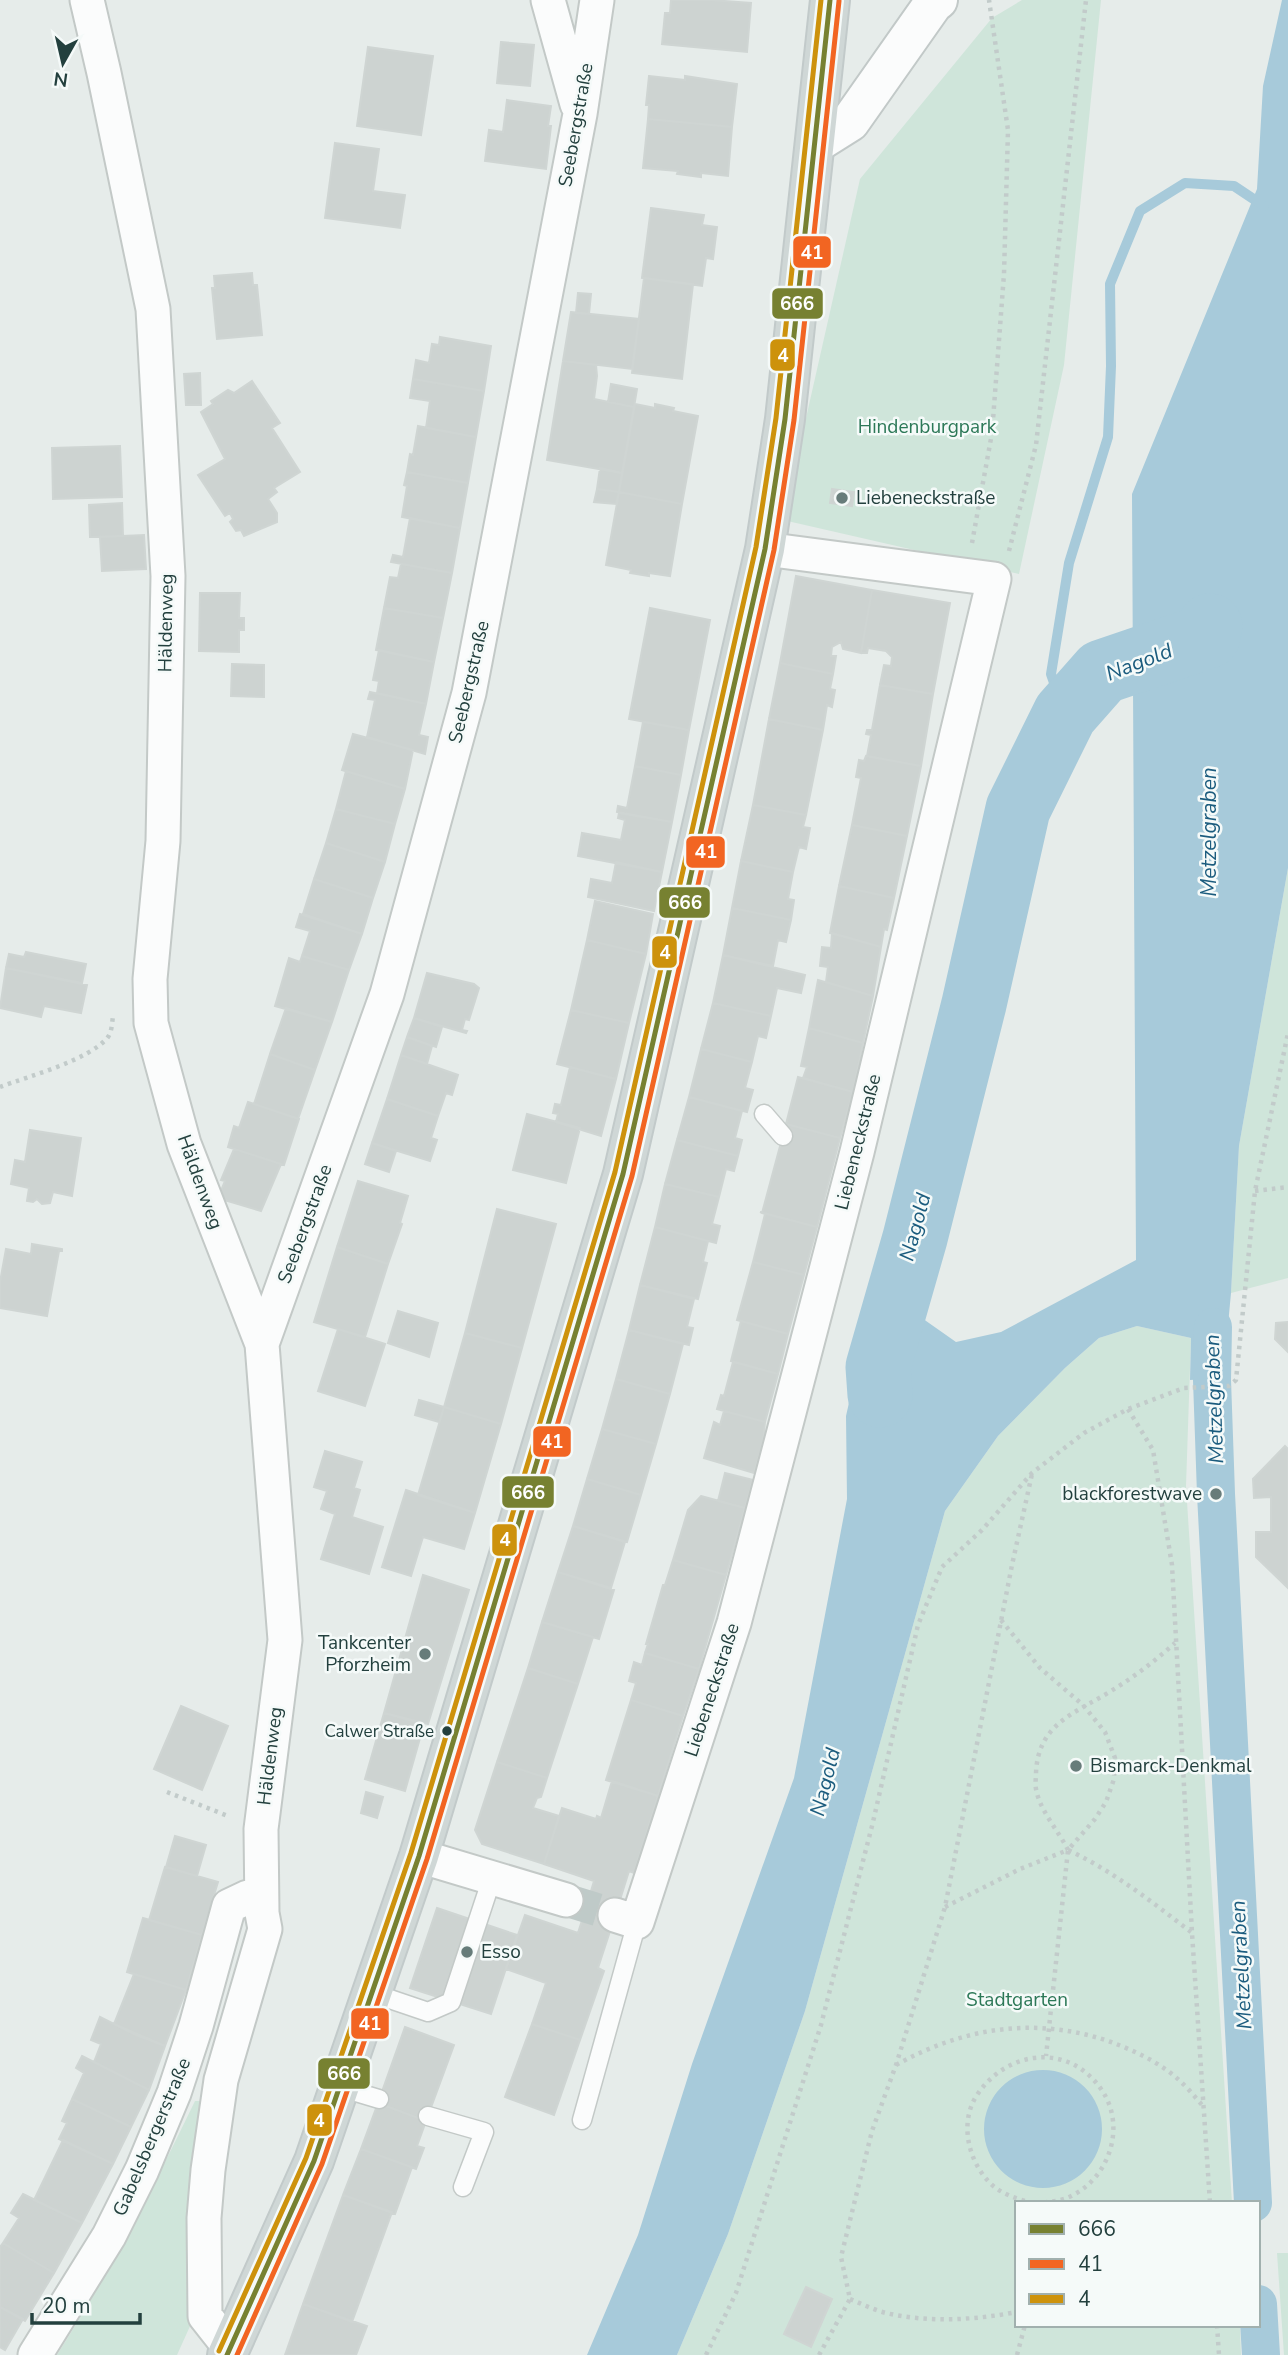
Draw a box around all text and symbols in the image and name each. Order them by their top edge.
north arrow [28,28,98,98]
street label: Seebergstraße [552,61,600,189]
text: N [52,65,70,93]
line badge: 41 [792,235,832,269]
text: 41 [801,240,823,266]
line badge: 666 [771,287,824,320]
text: 666 [780,291,814,317]
line badge: 4 [769,338,796,372]
text: 4 [777,343,789,369]
park label: Hindenburgpark [858,414,997,440]
place label: Liebeneckstraße [856,485,995,511]
marker: Liebeneckstraße [834,490,850,506]
street label: Häldenweg [152,573,180,673]
street label: Seebergstraße [442,618,496,746]
water label: Nagold [1102,636,1177,687]
water label: Metzelgraben [1195,767,1223,897]
line badge: 41 [685,835,726,869]
text: 41 [695,839,717,865]
line badge: 666 [658,886,711,919]
text: 666 [668,890,702,916]
line badge: 4 [651,935,678,969]
text: 4 [659,940,671,966]
street label: Liebeneckstraße [829,1071,887,1213]
street label: Häldenweg [171,1131,229,1233]
street label: Seebergstraße [271,1161,339,1287]
water label: Nagold [893,1189,938,1264]
water label: Metzelgraben [1198,1334,1230,1464]
line badge: 41 [532,1425,572,1458]
text: 41 [541,1429,563,1455]
line badge: 666 [501,1475,555,1509]
text: 666 [511,1480,545,1506]
place label: blackforestwave [1062,1481,1202,1507]
marker: blackforestwave [1208,1486,1224,1502]
line badge: 4 [491,1523,518,1557]
text: 4 [499,1527,511,1553]
street label: Liebeneckstraße [678,1620,746,1760]
place label: Tankcenter Pforzheim [318,1630,411,1678]
marker: Tankcenter Pforzheim [417,1646,433,1662]
street label: Häldenweg [251,1705,289,1807]
place label: Calwer Straße [324,1720,434,1743]
marker: Calwer Straße [440,1724,454,1738]
water label: Nagold [803,1744,847,1819]
place label: Bismarck-Denkmal [1090,1753,1252,1779]
marker: Bismarck-Denkmal [1068,1758,1084,1774]
water label: Metzelgraben [1224,1900,1258,2030]
place label: Esso [481,1939,521,1965]
marker: Esso [459,1944,475,1960]
park label: Stadtgarten [966,1987,1068,2013]
line badge: 41 [350,2007,390,2040]
text: 41 [359,2011,381,2037]
street label: Gabelsbergerstraße [107,2054,197,2220]
line badge: 666 [317,2057,371,2090]
text: 666 [327,2061,361,2087]
line badge: 4 [306,2103,333,2137]
text: 4 [313,2108,325,2134]
legend [1015,2201,1260,2327]
text: 666 [1078,2215,1116,2243]
text: 41 [1078,2250,1103,2278]
scale bar [32,2282,140,2326]
text: 4 [1078,2285,1091,2313]
text: 20 m [42,2292,91,2320]

